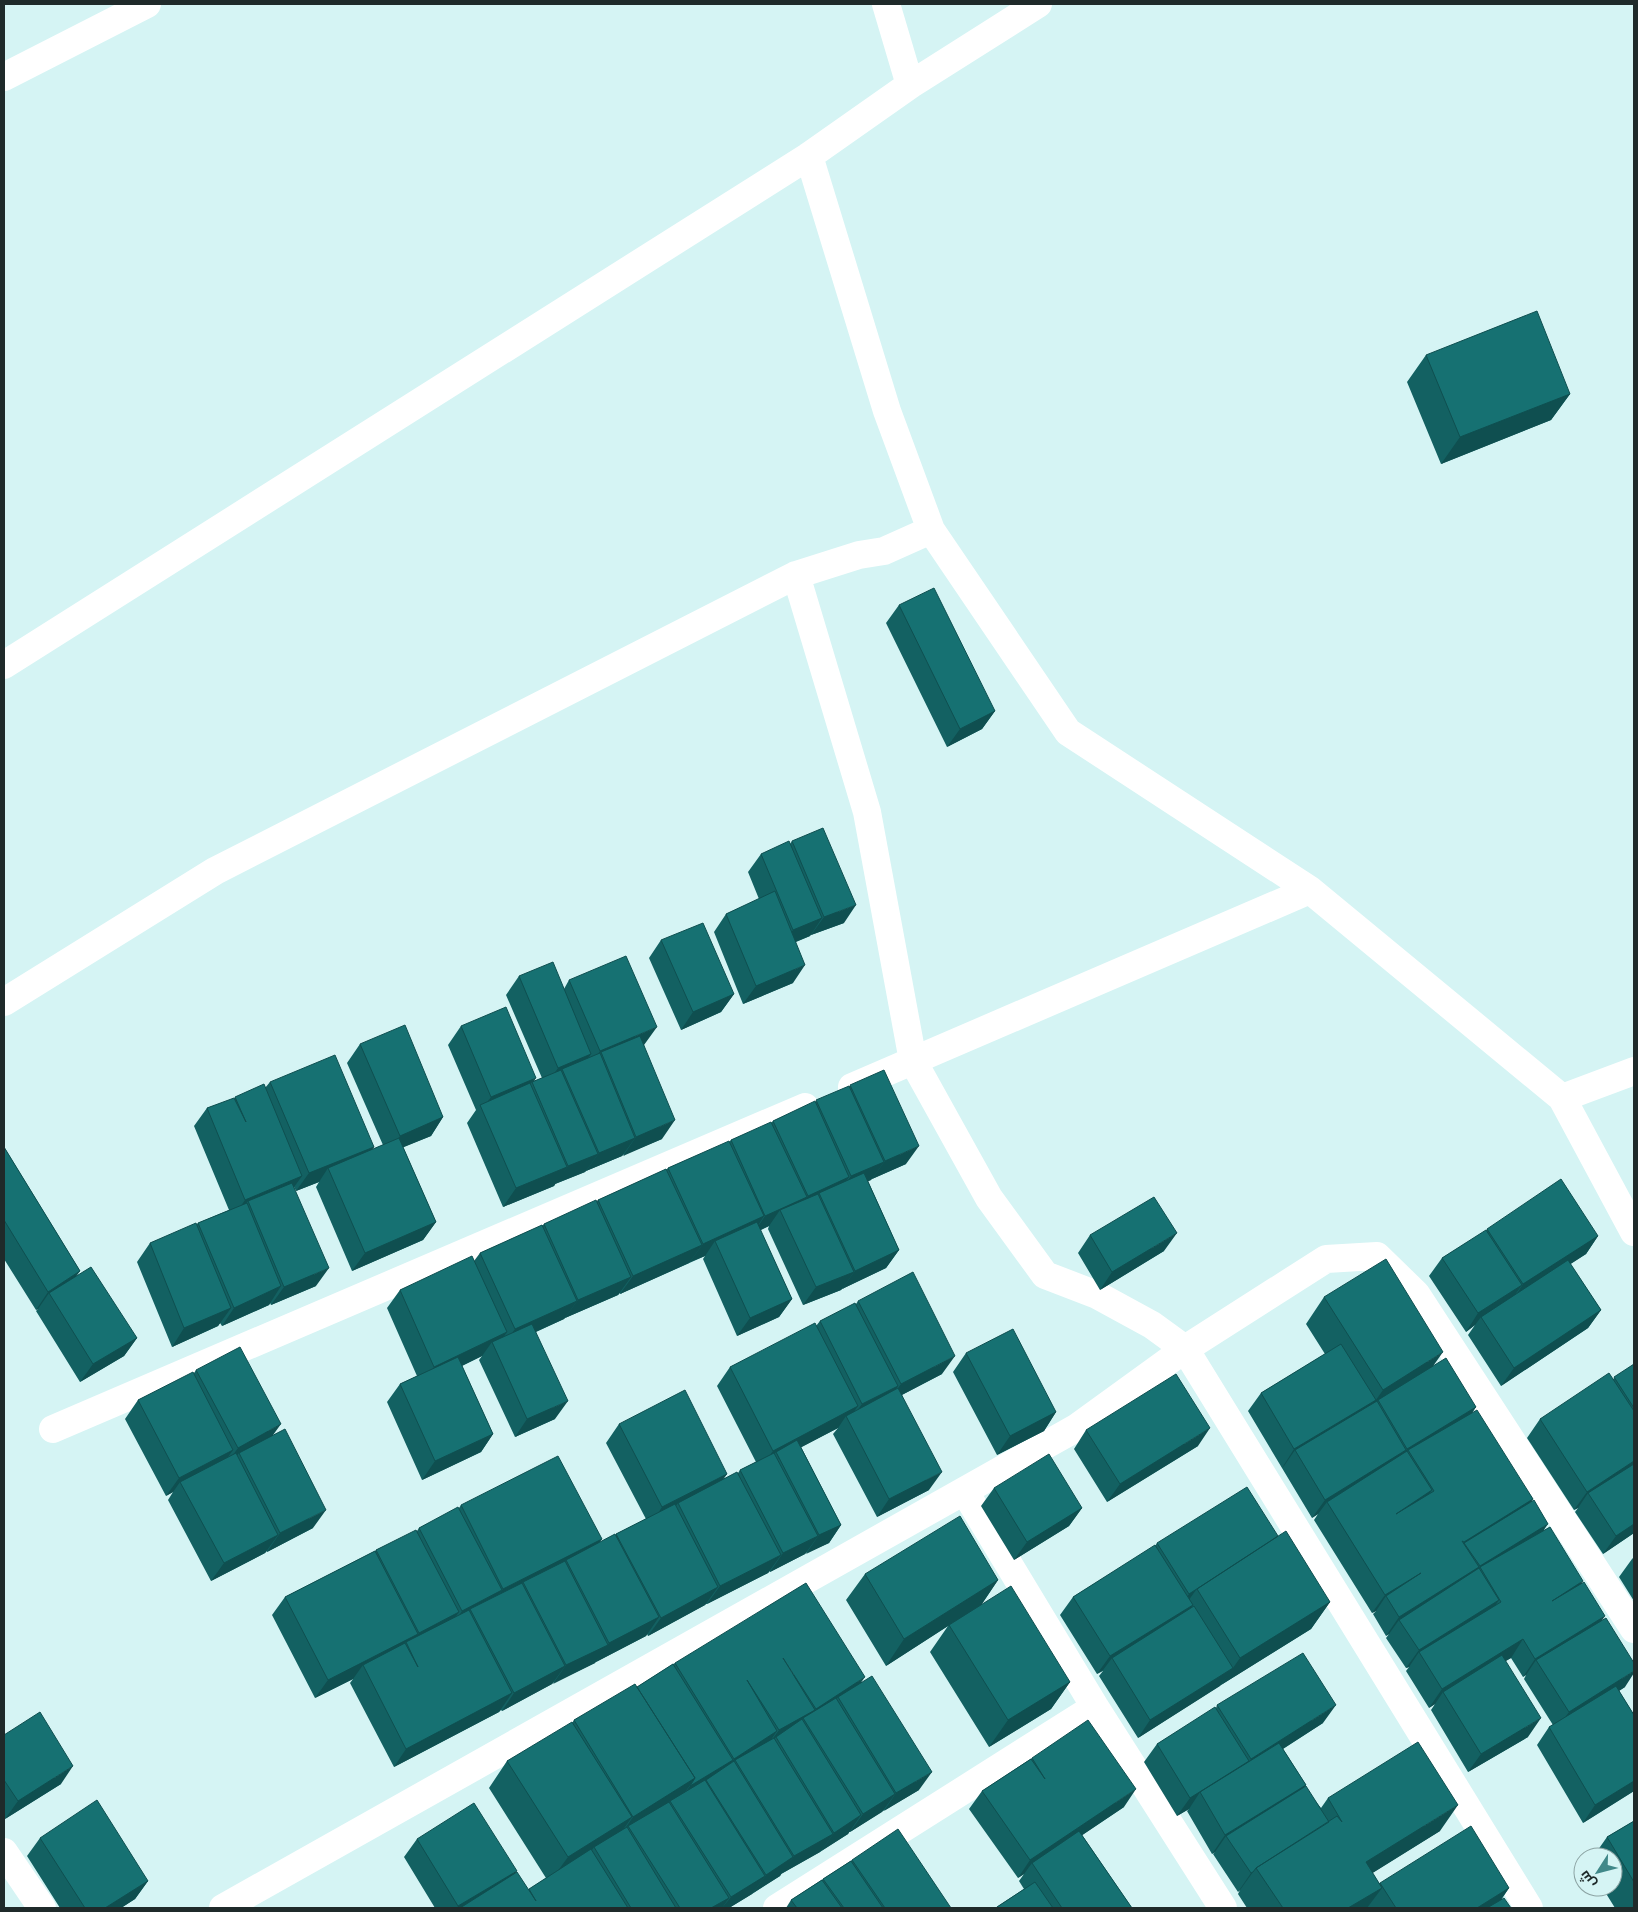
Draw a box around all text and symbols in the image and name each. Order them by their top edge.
north arrow [1573,1847,1623,1897]
text: ش [1576,1867,1600,1892]

